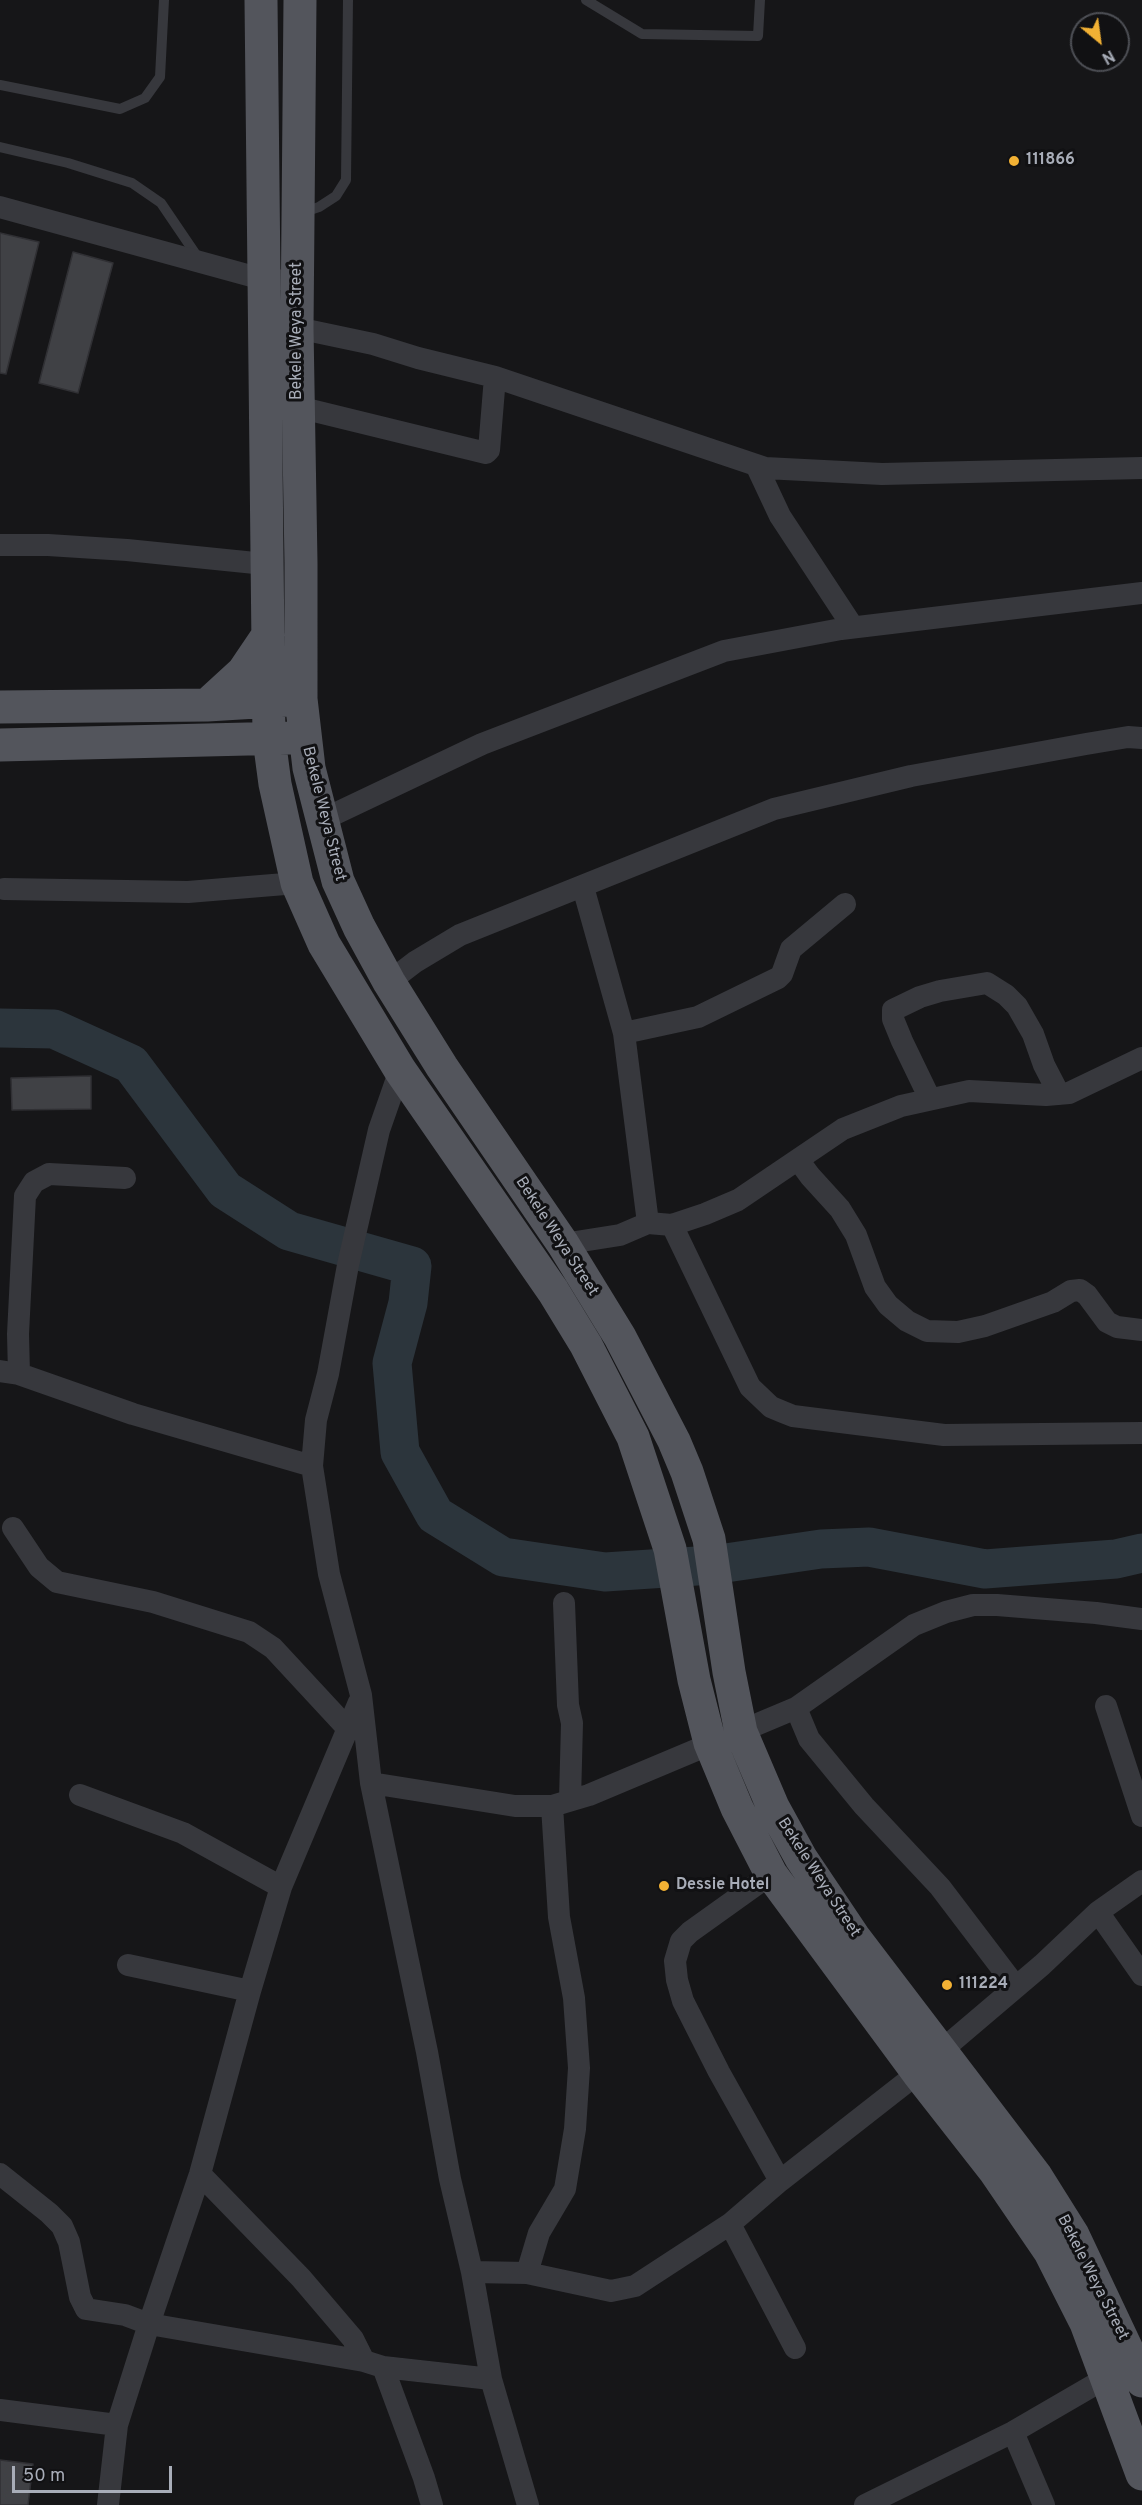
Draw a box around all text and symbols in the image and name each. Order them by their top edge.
north arrow [1070,12,1130,72]
text: N [1098,44,1118,68]
place label: 111866 [1026,151,1075,171]
marker: 111866 [1007,154,1021,168]
street label: Bekele Weya Street [288,262,308,400]
street label: Bekele Weya Street [297,745,349,883]
street label: Bekele Weya Street [510,1174,602,1300]
street label: Bekele Weya Street [772,1815,864,1941]
place label: Dessie Hotel [676,1876,769,1896]
marker: Dessie Hotel [657,1879,671,1893]
place label: 111224 [959,1975,1008,1995]
marker: 111224 [940,1978,954,1992]
street label: Bekele Weya Street [1052,2212,1132,2344]
scale bar [15,2454,176,2492]
text: 50 m [23,2465,65,2488]

